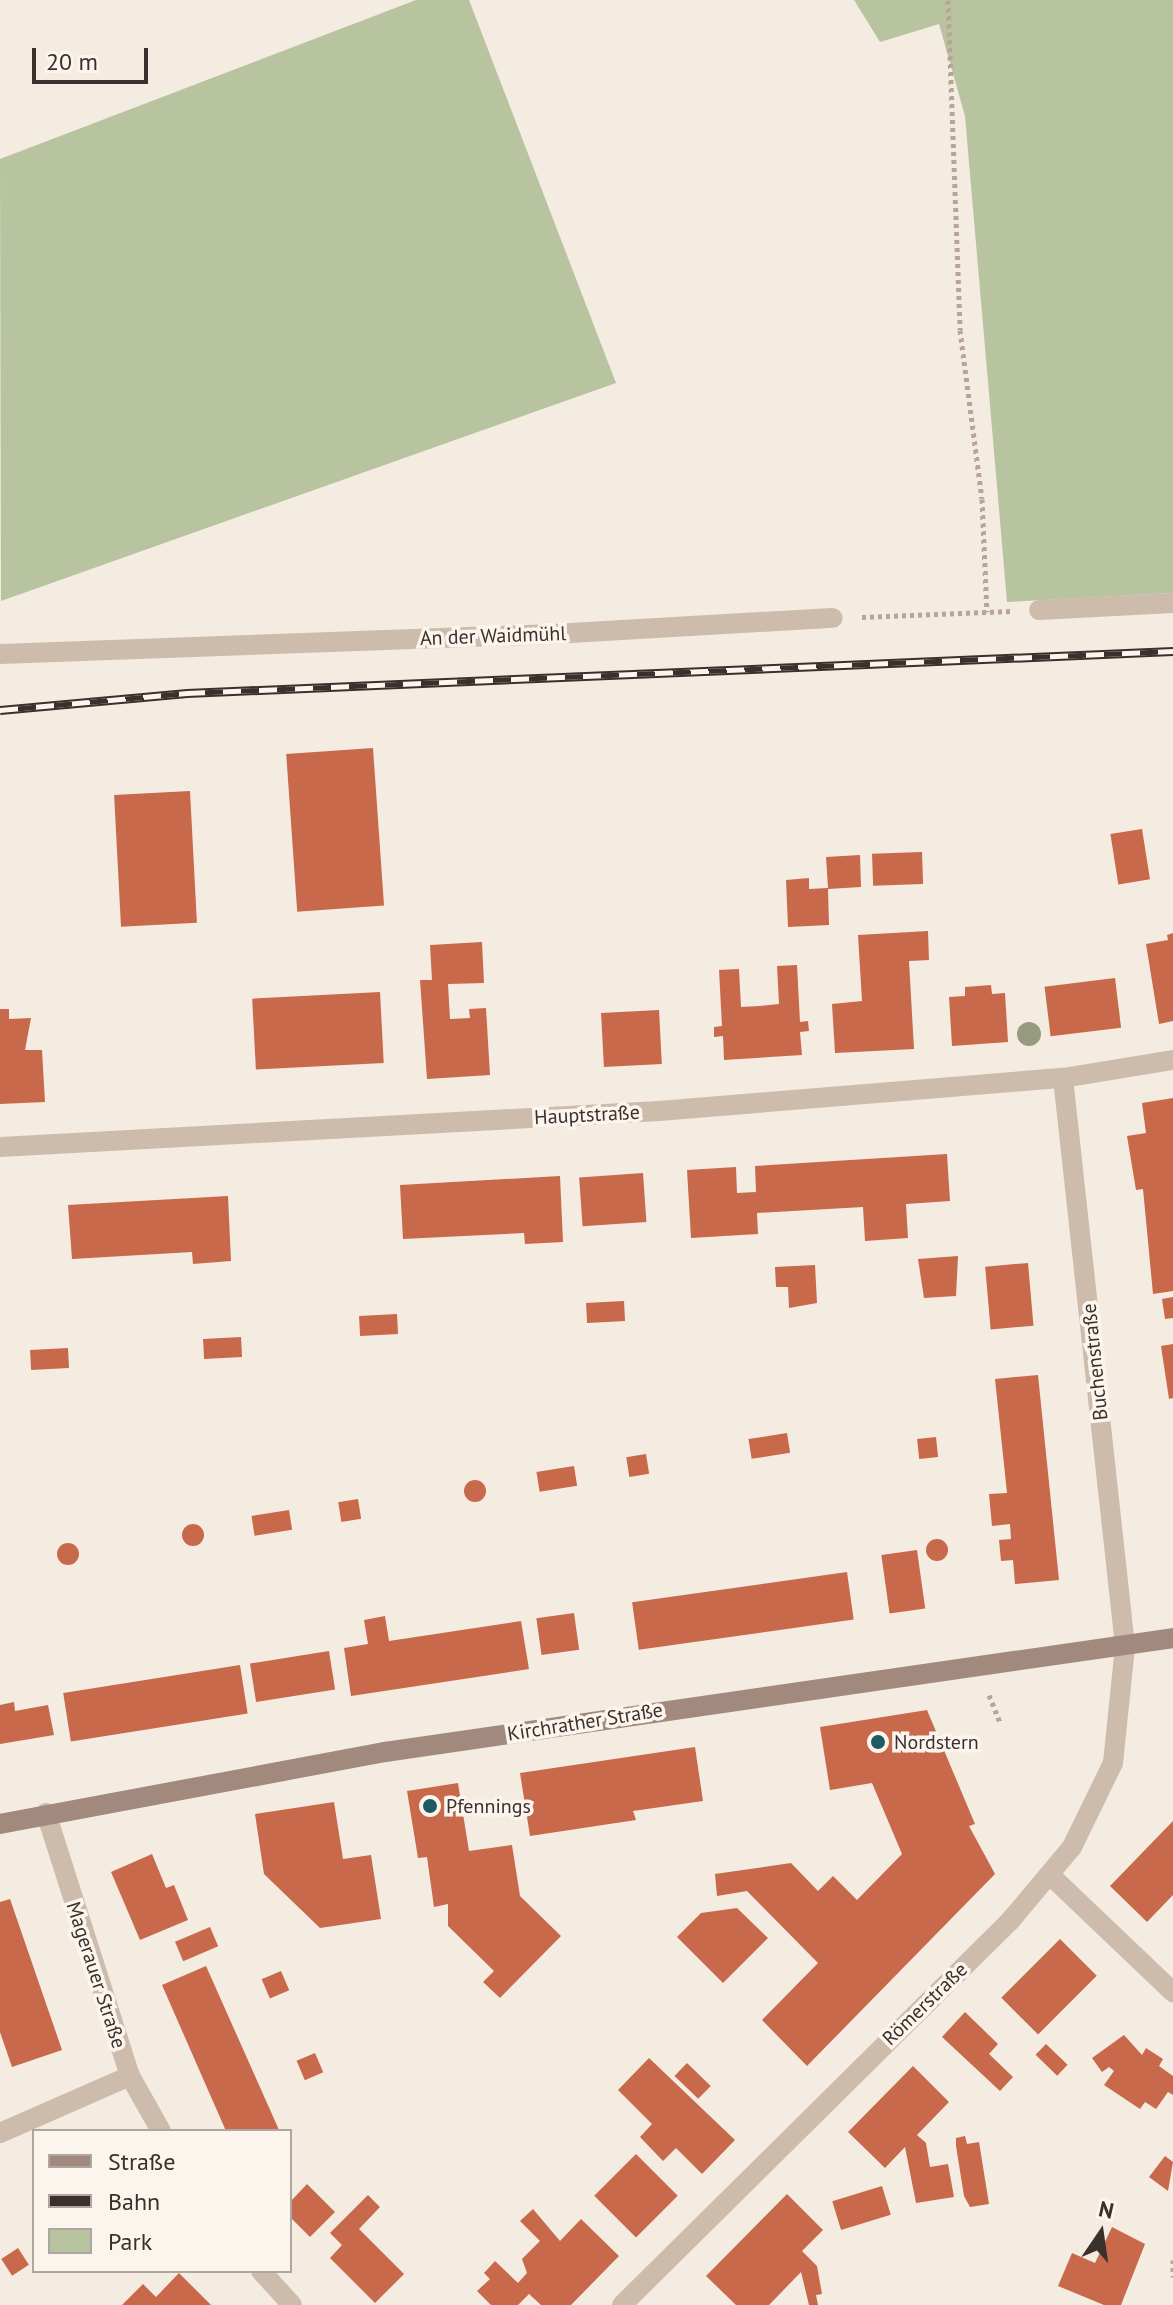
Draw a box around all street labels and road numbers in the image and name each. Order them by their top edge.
street label: An der Waidmühl [419,621,567,651]
street label: Hauptstraße [534,1100,640,1130]
street label: Buchenstraße [1077,1302,1113,1422]
street label: Kirchrather Straße [506,1698,664,1746]
street label: Magerauer Straße [61,1899,131,2051]
street label: Römerstraße [878,1958,972,2050]

